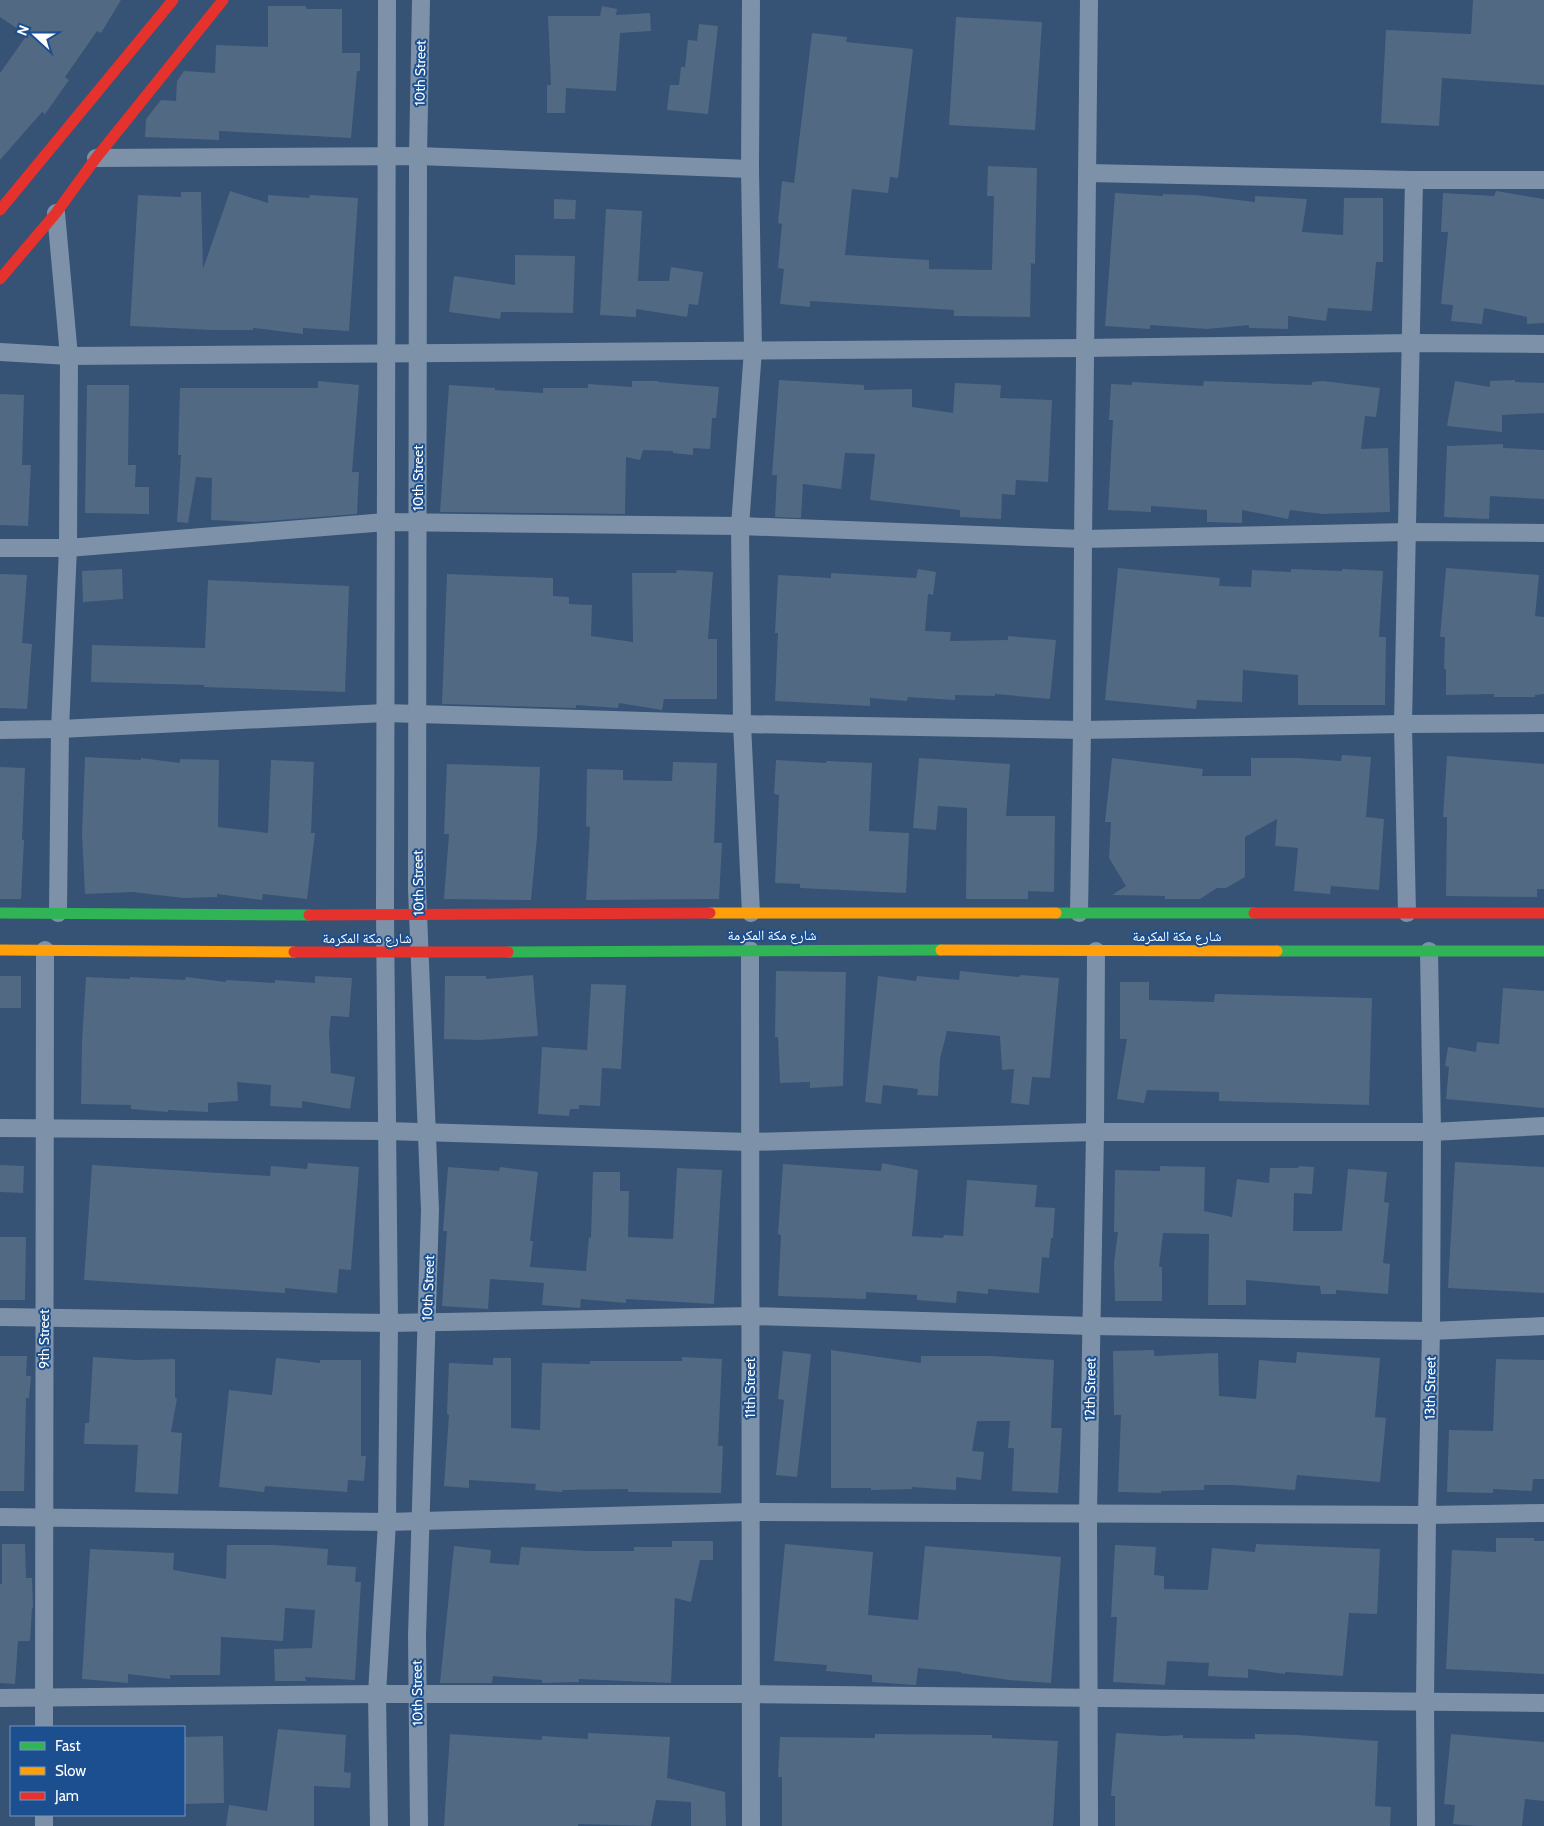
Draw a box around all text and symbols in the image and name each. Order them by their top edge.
north arrow [10,10,60,60]
text: N [13,22,33,38]
street label: 10th Street [410,40,430,106]
street label: 10th Street [409,445,427,511]
street label: 10th Street [408,850,428,916]
street label: شارع مكة المكرمة [728,926,816,945]
street label: شارع مكة المكرمة [1133,927,1221,946]
street label: شارع مكة المكرمة [323,929,411,948]
street label: 10th Street [418,1255,438,1321]
street label: 9th Street [35,1309,53,1369]
street label: 13th Street [1420,1356,1440,1420]
street label: 11th Street [741,1357,759,1418]
street label: 12th Street [1080,1357,1100,1421]
street label: 10th Street [407,1660,427,1726]
legend [10,1726,185,1816]
text: Fast [55,1737,80,1755]
text: Slow [55,1762,86,1780]
text: Jam [54,1787,79,1805]

